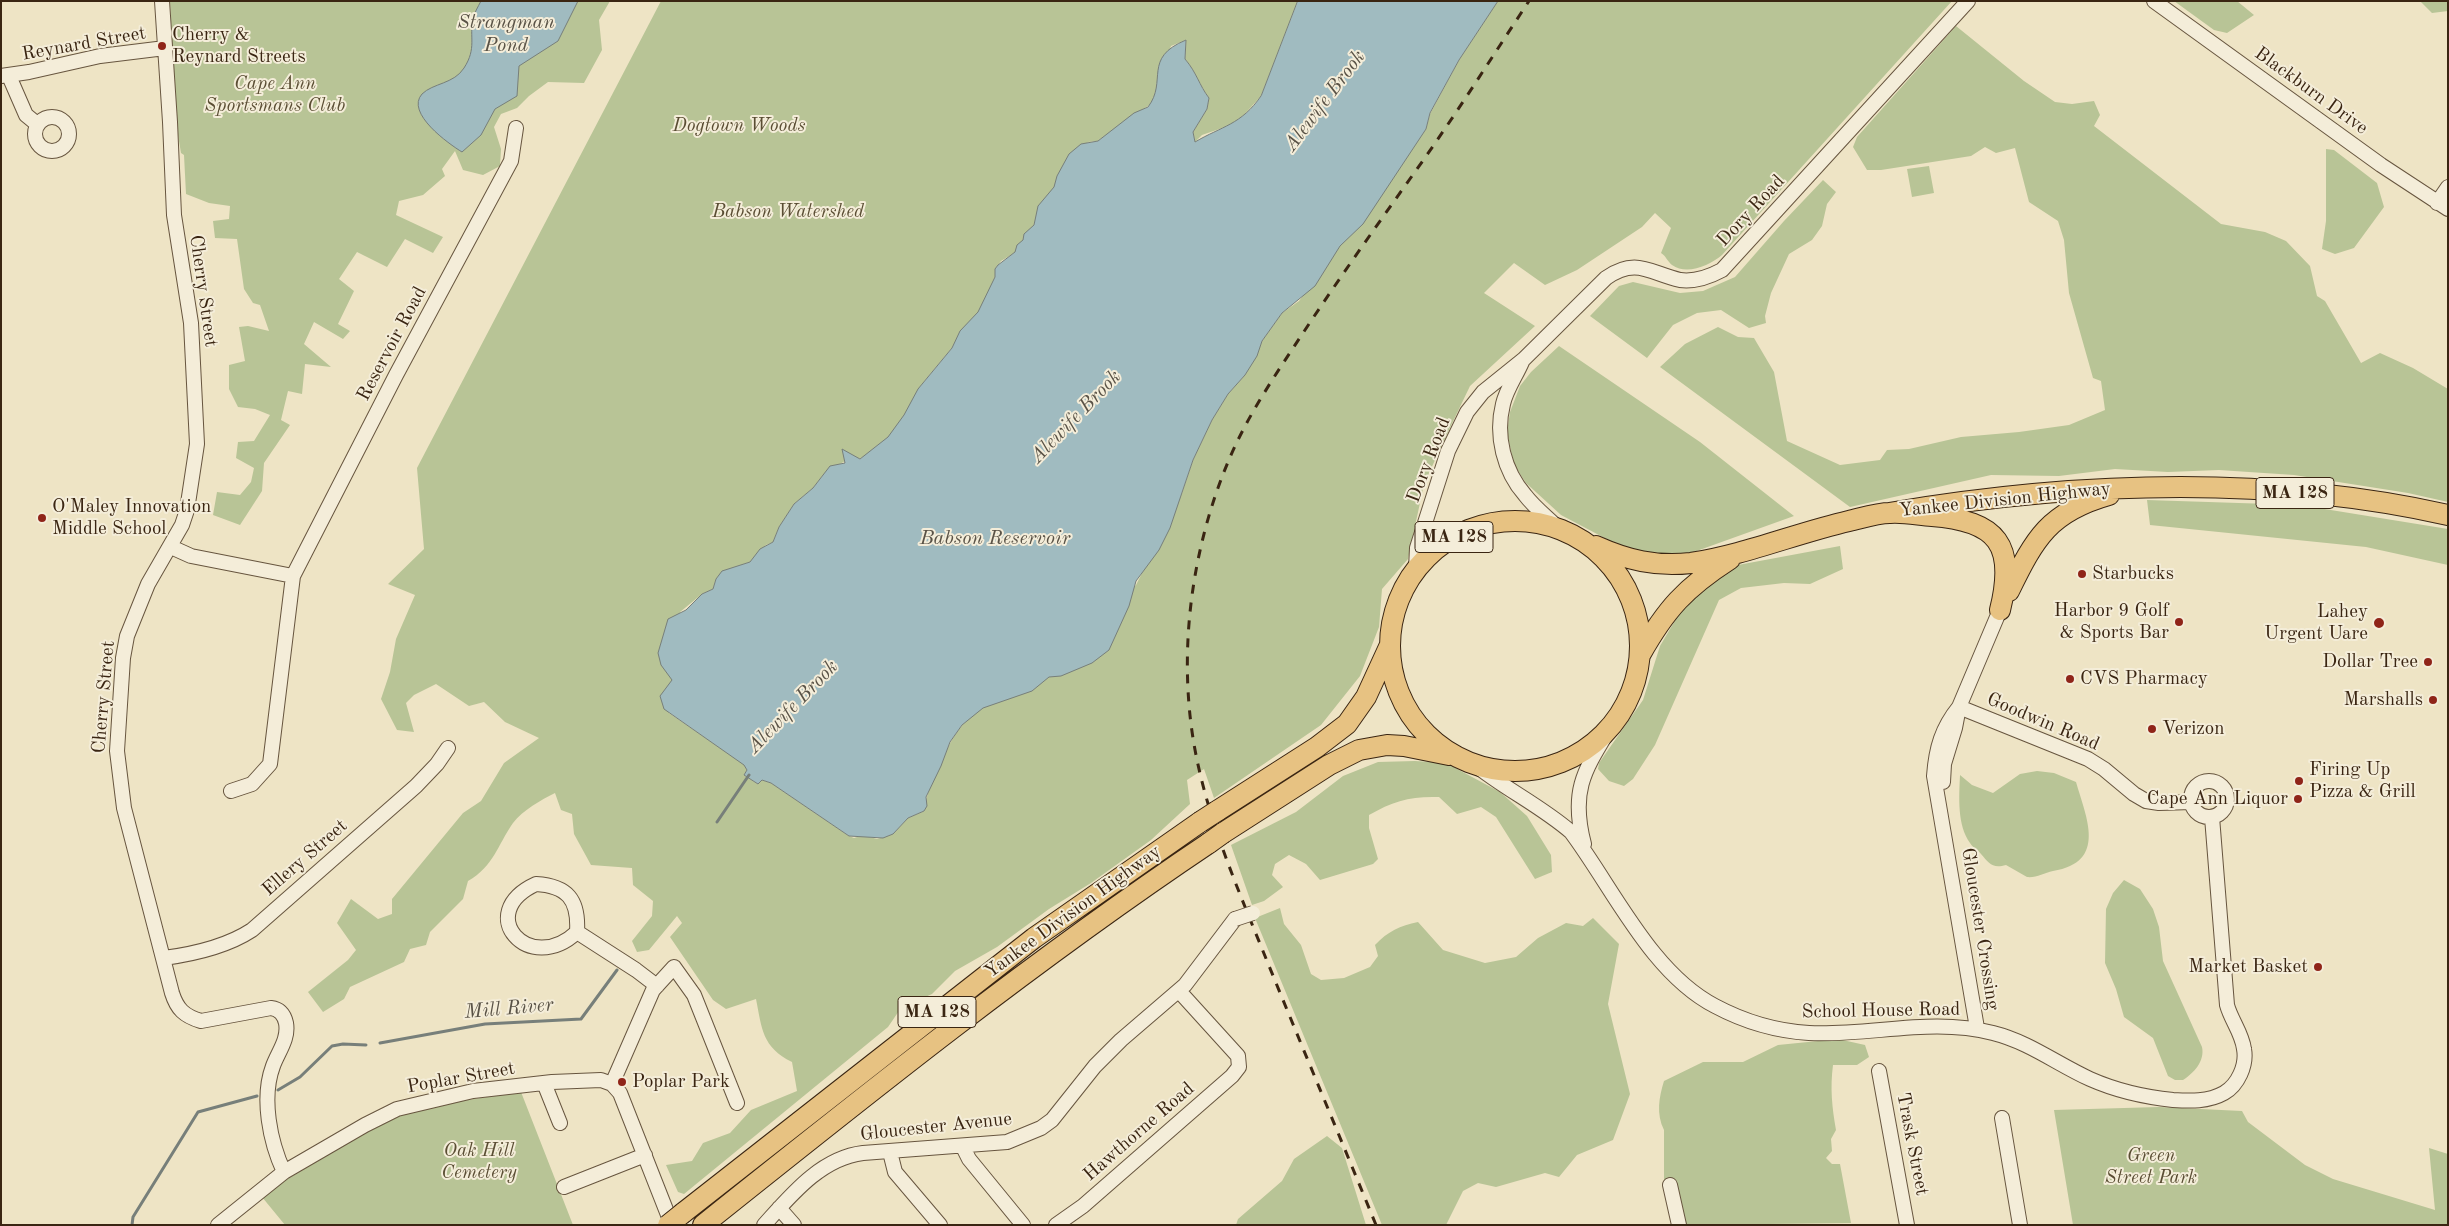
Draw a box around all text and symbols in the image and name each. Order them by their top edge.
water label: Strangman Pond [457,11,555,58]
street label: Reynard Street [20,22,148,66]
place label: Cherry & Reynard Streets [172,24,306,68]
marker: Cherry & Reynard Streets [156,40,168,52]
street label: Blackburn Drive [2250,42,2372,140]
water label: Alewife Brook [1279,46,1371,156]
park label: Cape Ann Sportsmans Club [205,73,345,117]
park label: Dogtown Woods [673,115,805,137]
street label: Dory Road [1712,170,1790,252]
park label: Babson Watershed [712,201,864,223]
street label: Cherry Street [184,233,222,349]
street label: Reservoir Road [352,283,432,405]
water label: Alewife Brook [1026,365,1126,469]
street label: Dory Road [1402,414,1456,506]
street label: Yankee Division Highway [1898,478,2112,522]
road number: MA 128 [2256,478,2334,508]
place label: O'Maley Innovation Middle School [52,496,211,540]
marker: O'Maley Innovation Middle School [36,512,48,524]
road number: MA 128 [1415,522,1493,552]
water label: Babson Reservoir [920,527,1070,551]
place label: Starbucks [2092,563,2174,585]
marker: Starbucks [2076,568,2088,580]
place label: Harbor 9 Golf & Sports Bar [2054,600,2169,644]
place label: Lahey Urgent Uare [2264,601,2368,645]
marker: Harbor 9 Golf & Sports Bar [2173,616,2185,628]
marker: Lahey Urgent Uare [2372,616,2386,630]
street label: Cherry Street [88,640,120,754]
place label: Dollar Tree [2322,651,2418,673]
water label: Alewife Brook [743,655,843,759]
marker: Dollar Tree [2422,656,2434,668]
place label: CVS Pharmacy [2080,668,2208,690]
marker: CVS Pharmacy [2064,673,2076,685]
street label: Goodwin Road [1983,688,2103,756]
place label: Marshalls [2343,689,2423,711]
marker: Marshalls [2427,694,2439,706]
place label: Verizon [2162,718,2225,740]
marker: Verizon [2146,723,2158,735]
place label: Firing Up Pizza & Grill [2309,759,2416,803]
marker: Firing Up Pizza & Grill [2293,775,2305,787]
place label: Cape Ann Liquor [2147,788,2288,810]
marker: Cape Ann Liquor [2292,793,2304,805]
street label: Ellery Street [258,815,352,901]
street label: Yankee Division Highway [980,840,1166,984]
street label: Gloucester Crossing [1956,846,2004,1012]
place label: Market Basket [2188,956,2308,978]
marker: Market Basket [2312,961,2324,973]
water label: Mill River [464,993,554,1025]
road number: MA 128 [898,996,976,1028]
street label: School House Road [1801,998,1961,1024]
street label: Poplar Street [405,1057,517,1099]
place label: Poplar Park [632,1071,730,1093]
marker: Poplar Park [616,1076,628,1088]
street label: Hawthorne Road [1079,1078,1199,1186]
street label: Trask Street [1891,1091,1933,1197]
street label: Gloucester Avenue [859,1108,1013,1146]
park label: Oak Hill Cemetery [441,1140,517,1184]
park label: Green Street Park [2105,1145,2197,1189]

